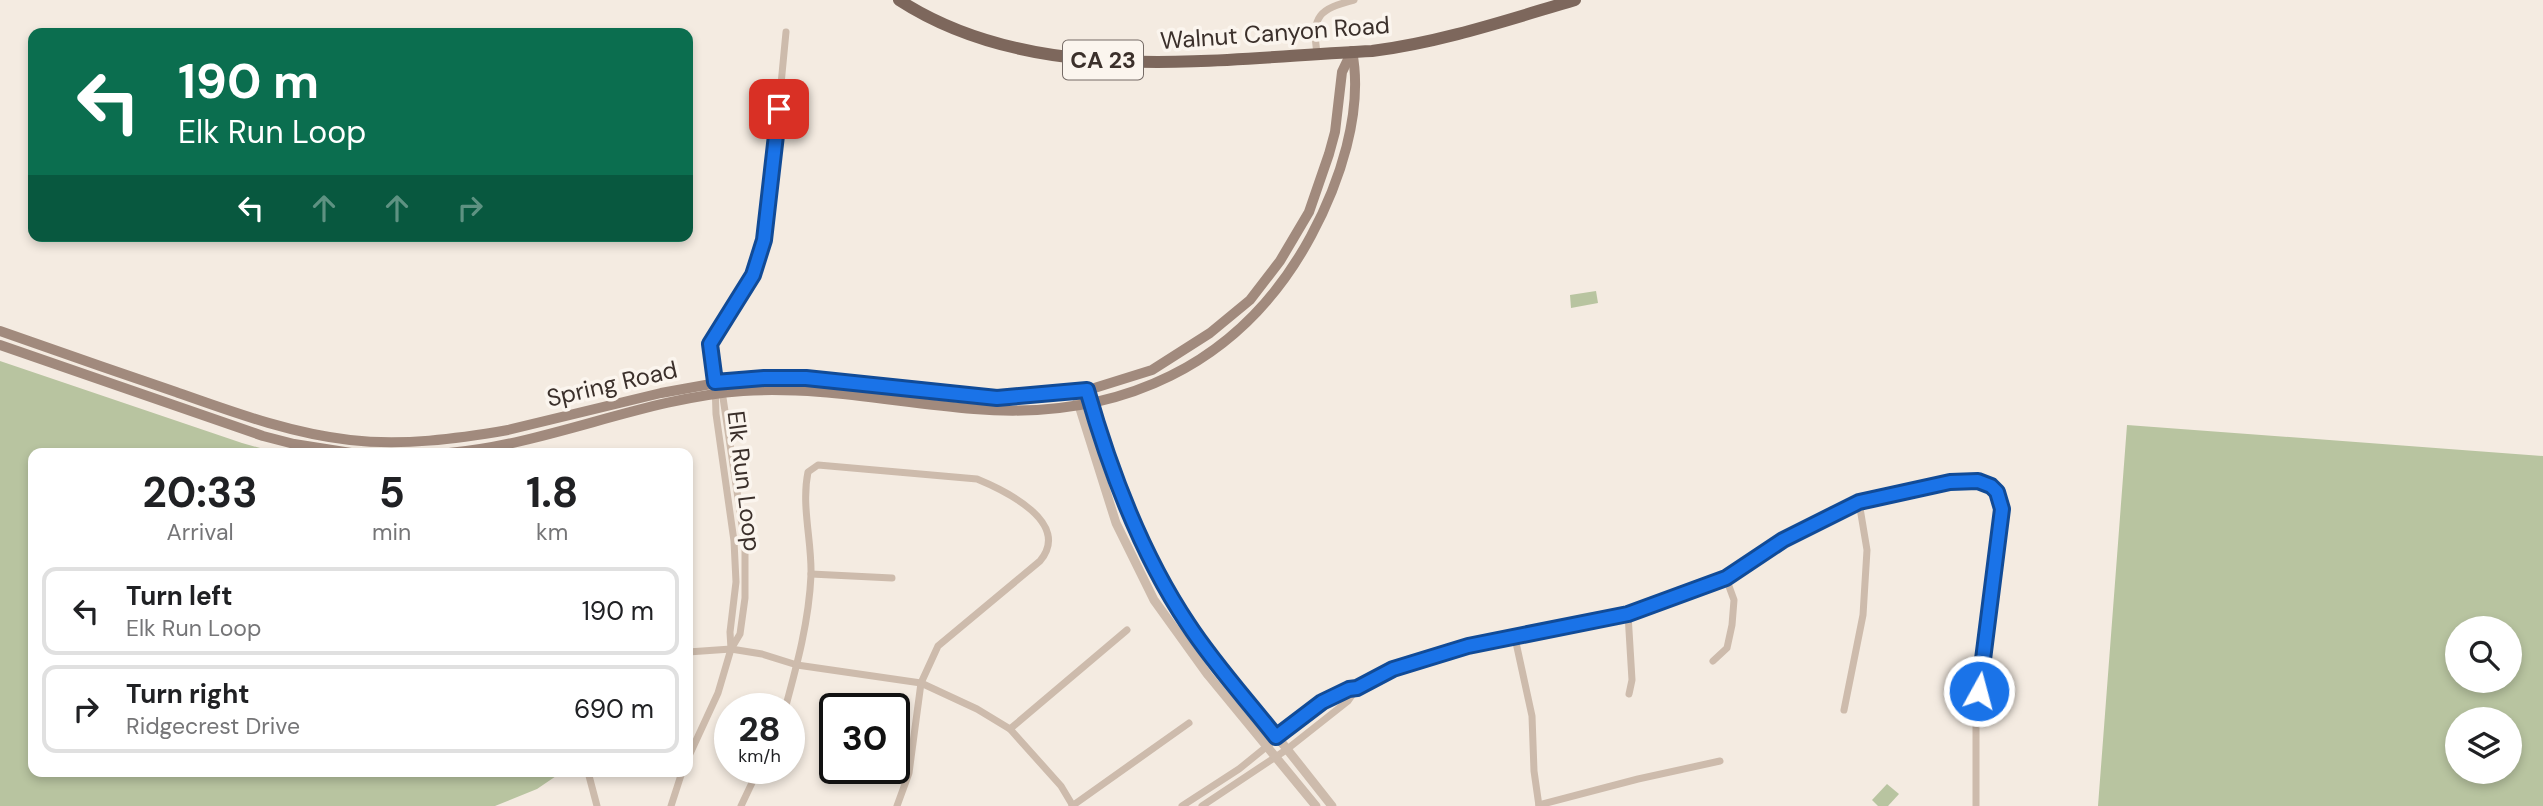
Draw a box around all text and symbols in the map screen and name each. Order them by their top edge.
street label: Walnut Canyon Road [1159,9,1391,56]
road number: CA 23 [1063,40,1143,80]
text: 190 m [178,49,319,113]
icon: left [63,56,154,147]
pin [749,79,809,139]
icon: arrive [760,90,798,128]
text: Elk Run Loop [178,111,366,153]
icon: left [232,189,270,227]
icon: ahead [305,189,343,227]
icon: ahead [378,189,416,227]
icon: right [451,189,489,227]
street label: Spring Road [544,353,680,414]
street label: Elk Run Loop [721,409,768,553]
text: 20:33 [143,465,258,520]
text: 5 [379,465,405,520]
text: 1.8 [526,465,578,520]
text: Arrival [167,517,234,547]
text: min [372,517,411,547]
text: km [536,517,568,547]
text: Turn left [126,579,233,613]
icon: left [67,592,105,630]
text: 190 m [582,594,654,628]
text: Elk Run Loop [126,613,261,643]
map controls [2445,616,2522,784]
button: search [2445,616,2522,693]
position arrow [1942,654,2016,728]
text: Turn right [126,677,250,711]
icon: right [67,690,105,728]
text: 690 m [574,692,654,726]
speed limit sign: 30 [819,693,910,784]
text: 28 [738,706,781,752]
button: layers [2445,707,2522,784]
text: Ridgecrest Drive [126,711,300,741]
text: km/h [738,744,781,768]

